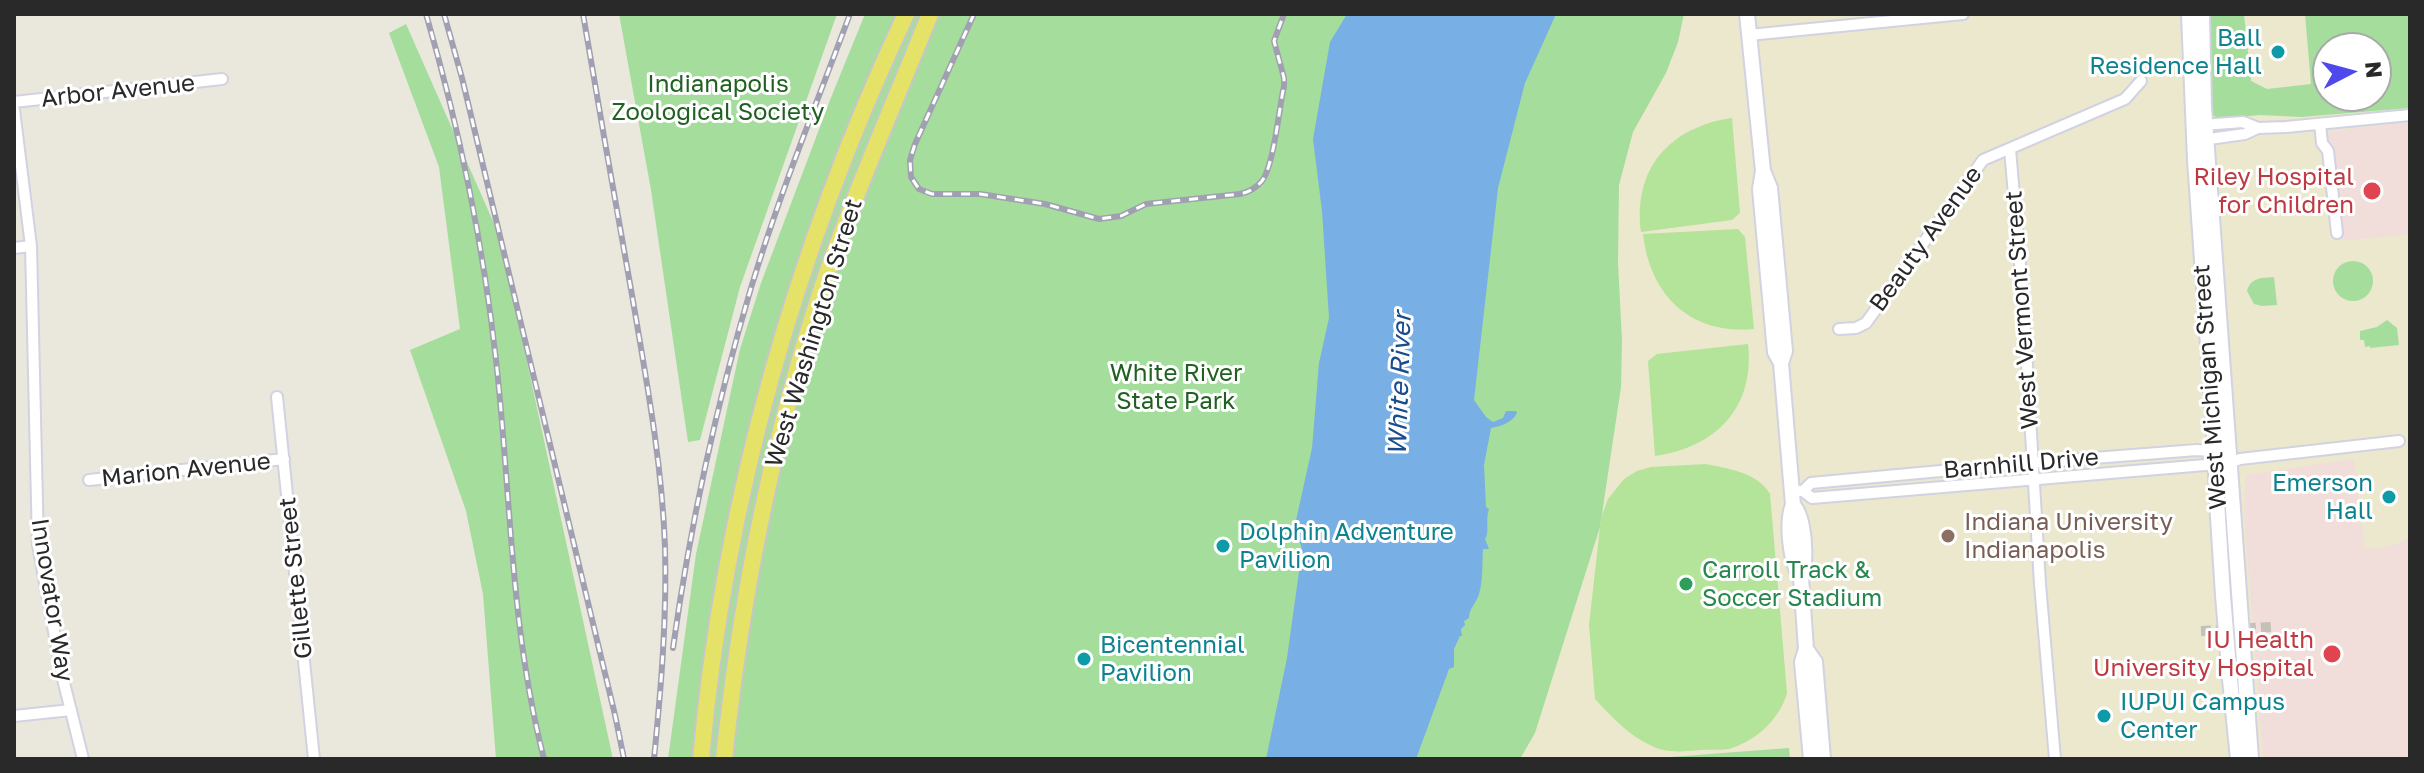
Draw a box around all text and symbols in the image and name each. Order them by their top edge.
place label: Ball Residence Hall [2089,24,2262,80]
north arrow [2312,32,2392,112]
marker: Ball Residence Hall [2269,43,2287,61]
text: N [2360,60,2389,79]
street label: Arbor Avenue [40,69,196,113]
park label: Indianapolis Zoological Society [612,70,824,126]
street label: Beauty Avenue [1864,161,1988,317]
place label: Riley Hospital for Children [2194,163,2354,219]
marker: Riley Hospital for Children [2361,180,2383,202]
street label: West Vermont Street [1999,190,2045,430]
street label: West Washington Street [759,195,869,471]
street label: West Michigan Street [2187,263,2233,511]
water label: White River [1382,312,1418,456]
park label: White River State Park [1110,359,1242,415]
street label: Barnhill Drive [1942,443,2100,485]
street label: Marion Avenue [100,447,272,493]
place label: Emerson Hall [2272,469,2373,525]
marker: Emerson Hall [2380,488,2398,506]
street label: Gillette Street [273,496,319,660]
place label: Indiana University Indianapolis [1964,508,2173,564]
street label: Innovator Way [25,516,79,684]
place label: Dolphin Adventure Pavilion [1239,518,1454,574]
marker: Indiana University Indianapolis [1939,527,1957,545]
marker: Dolphin Adventure Pavilion [1214,537,1232,555]
place label: Carroll Track & Soccer Stadium [1702,556,1882,612]
marker: Carroll Track & Soccer Stadium [1677,575,1695,593]
place label: IU Health University Hospital [2093,626,2314,682]
place label: Bicentennial Pavilion [1100,631,1245,687]
marker: IU Health University Hospital [2321,643,2343,665]
marker: Bicentennial Pavilion [1075,650,1093,668]
place label: IUPUI Campus Center [2120,688,2285,744]
marker: IUPUI Campus Center [2095,707,2113,725]

